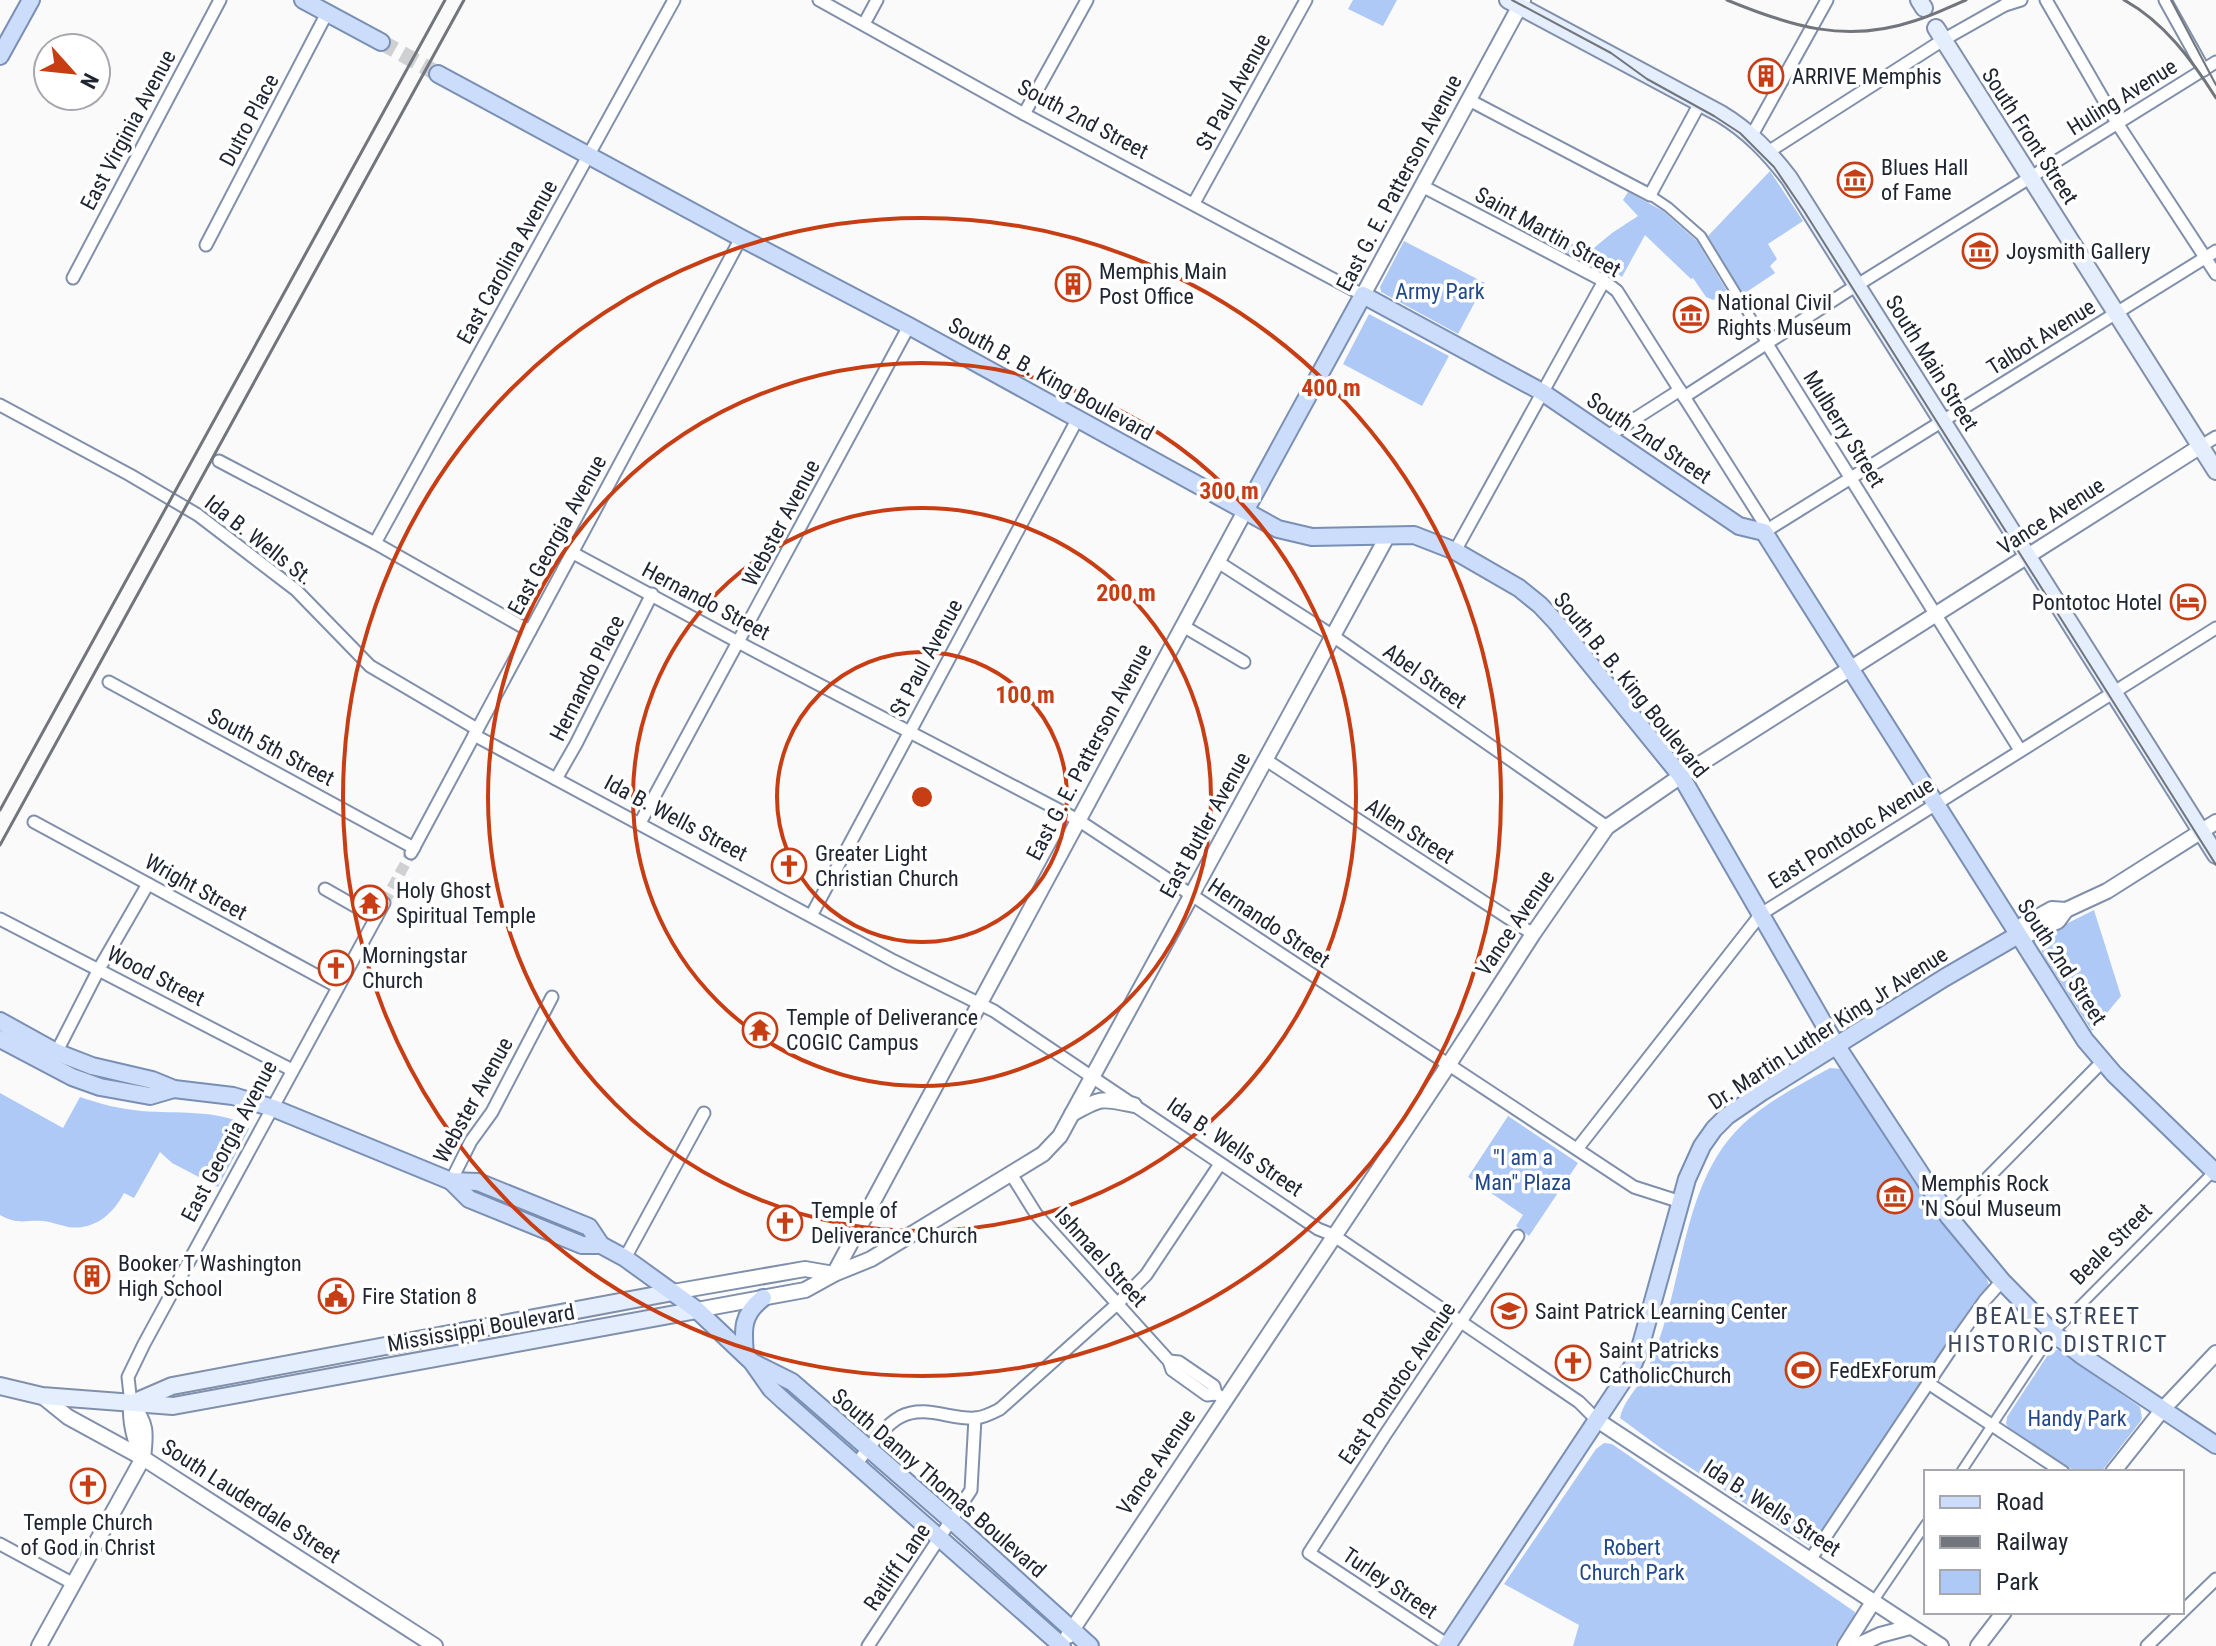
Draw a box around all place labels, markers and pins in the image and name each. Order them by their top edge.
building icon: ARRIVE Memphis [1747,57,1785,95]
place label: ARRIVE Memphis [1792,64,1942,89]
place label: Blues Hall of Fame [1881,155,1968,205]
museum icon: Blues Hall of Fame [1836,161,1874,199]
museum icon: Joysmith Gallery [1961,232,1999,270]
place label: Joysmith Gallery [2006,239,2151,264]
place label: Memphis Main Post Office [1099,259,1227,309]
building icon: Memphis Main Post Office [1054,265,1092,303]
place label: National Civil Rights Museum [1717,290,1852,340]
museum icon: National Civil Rights Museum [1672,296,1710,334]
hotel icon: Pontotoc Hotel [2169,583,2207,621]
place label: Pontotoc Hotel [2032,590,2162,615]
centre of rings [908,783,936,811]
place label: Greater Light Christian Church [815,841,959,891]
church icon: Greater Light Christian Church [770,847,808,885]
place label: Holy Ghost Spiritual Temple [396,878,536,928]
temple icon: Holy Ghost Spiritual Temple [351,884,389,922]
place label: Morningstar Church [362,943,468,993]
church icon: Morningstar Church [317,949,355,987]
place label: Temple of Deliverance COGIC Campus [786,1005,978,1055]
temple icon: Temple of Deliverance COGIC Campus [741,1011,779,1049]
place label: Memphis Rock 'N Soul Museum [1921,1171,2062,1221]
museum icon: Memphis Rock 'N Soul Museum [1876,1177,1914,1215]
place label: Temple of Deliverance Church [811,1198,978,1248]
church icon: Temple of Deliverance Church [766,1204,804,1242]
place label: Booker T Washington High School [118,1251,302,1301]
building icon: Booker T Washington High School [73,1257,111,1295]
public building icon: Fire Station 8 [317,1277,355,1315]
place label: Fire Station 8 [362,1284,477,1309]
school or university icon: Saint Patrick Learning Center [1490,1292,1528,1330]
place label: Saint Patrick Learning Center [1535,1299,1788,1324]
place label: Saint Patricks CatholicChurch [1599,1338,1731,1388]
church icon: Saint Patricks CatholicChurch [1554,1344,1592,1382]
sports icon: FedExForum [1784,1351,1822,1389]
place label: FedExForum [1829,1358,1936,1383]
church icon: Temple Church of God in Christ [69,1467,107,1505]
place label: Temple Church of God in Christ [20,1510,156,1560]

